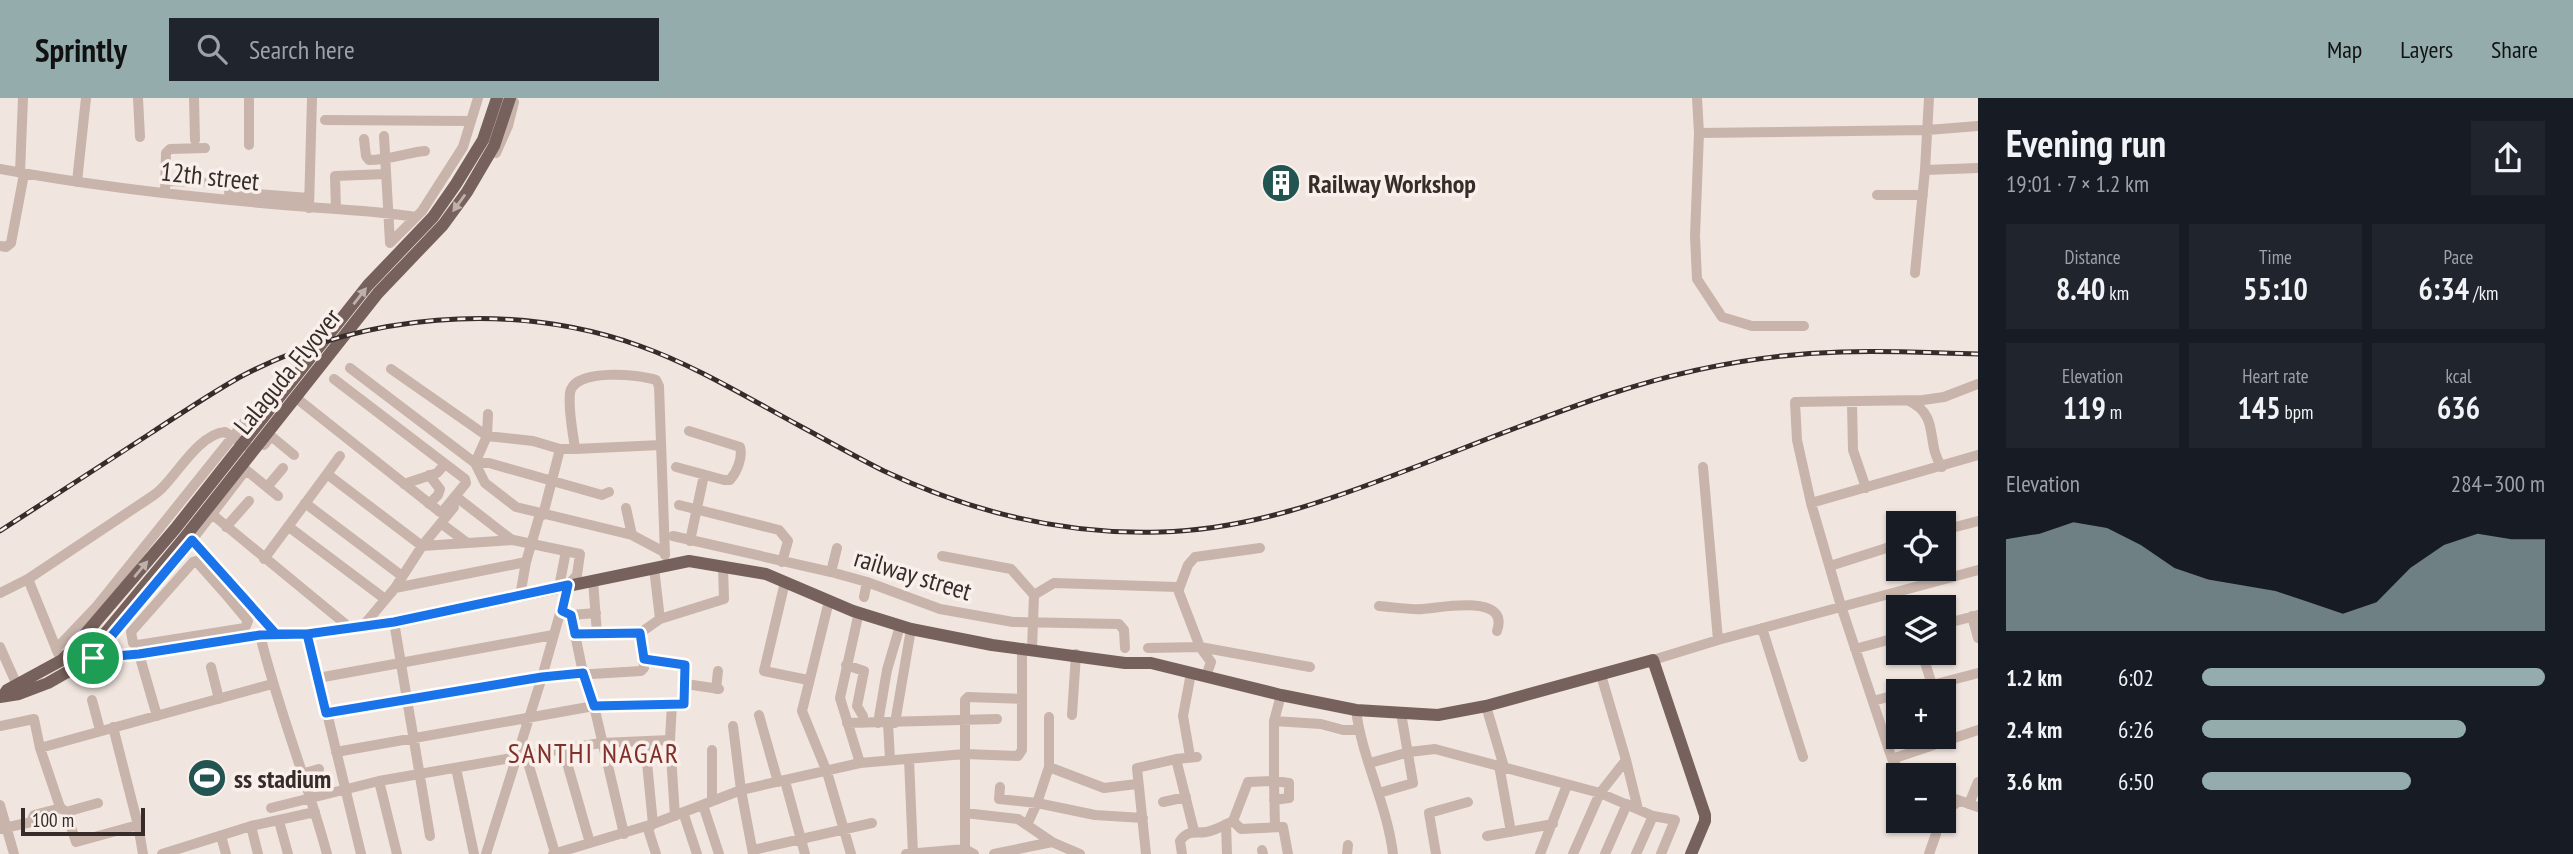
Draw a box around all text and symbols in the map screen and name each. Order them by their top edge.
search box [169,18,659,81]
text: Sprintly [35,28,127,71]
icon: search [193,30,231,68]
text: Search here [249,33,355,66]
text: Map [2327,34,2362,65]
text: Layers [2400,34,2453,65]
text: Share [2491,34,2538,65]
text: Evening run [2006,118,2166,167]
button: share [2471,121,2545,195]
street label: 12th street [159,154,261,198]
building icon: Railway Workshop [1260,162,1302,204]
place label: Railway Workshop [1308,167,1476,200]
text: 19:01 · 7 × 1.2 km [2006,169,2149,198]
one-way arrow [452,193,466,212]
text: Distance [2065,245,2120,269]
text: Time [2259,245,2292,269]
text: Pace [2444,245,2473,269]
text: 8.40 [2056,269,2105,308]
text: 55:10 [2243,269,2308,308]
text: 6:34 [2419,269,2469,308]
text: km [2105,281,2129,305]
text: /km [2469,281,2498,305]
one-way arrow [352,287,367,305]
street label: Lalaguda Flyover [226,301,348,441]
text: Elevation [2062,364,2123,388]
text: Heart rate [2242,364,2309,388]
text: kcal [2446,364,2471,388]
text: 119 [2063,388,2106,427]
text: 145 [2238,388,2281,427]
text: 636 [2437,388,2480,427]
text: m [2106,400,2122,424]
text: bpm [2281,400,2313,424]
text: Elevation [2006,469,2080,498]
text: 284–300 m [2451,469,2545,498]
map controls [1886,511,1956,833]
button: locate [1886,511,1956,581]
street label: railway street [850,541,976,607]
one-way arrow [134,561,149,579]
button: layers [1886,595,1956,665]
pin [63,628,123,688]
icon: arrive [74,639,112,677]
text: 1.2 km [2006,663,2062,692]
text: 6:02 [2118,663,2154,692]
button: + [1886,679,1956,749]
text: 2.4 km [2006,715,2062,744]
text: 6:26 [2118,715,2154,744]
district label: SANTHI NAGAR [508,734,680,771]
sports icon: ss stadium [186,757,228,799]
place label: ss stadium [234,762,331,795]
button: − [1886,763,1956,833]
text: 3.6 km [2006,767,2062,796]
text: 6:50 [2118,767,2154,796]
scale bar [21,805,145,837]
text: 100 m [32,808,74,832]

